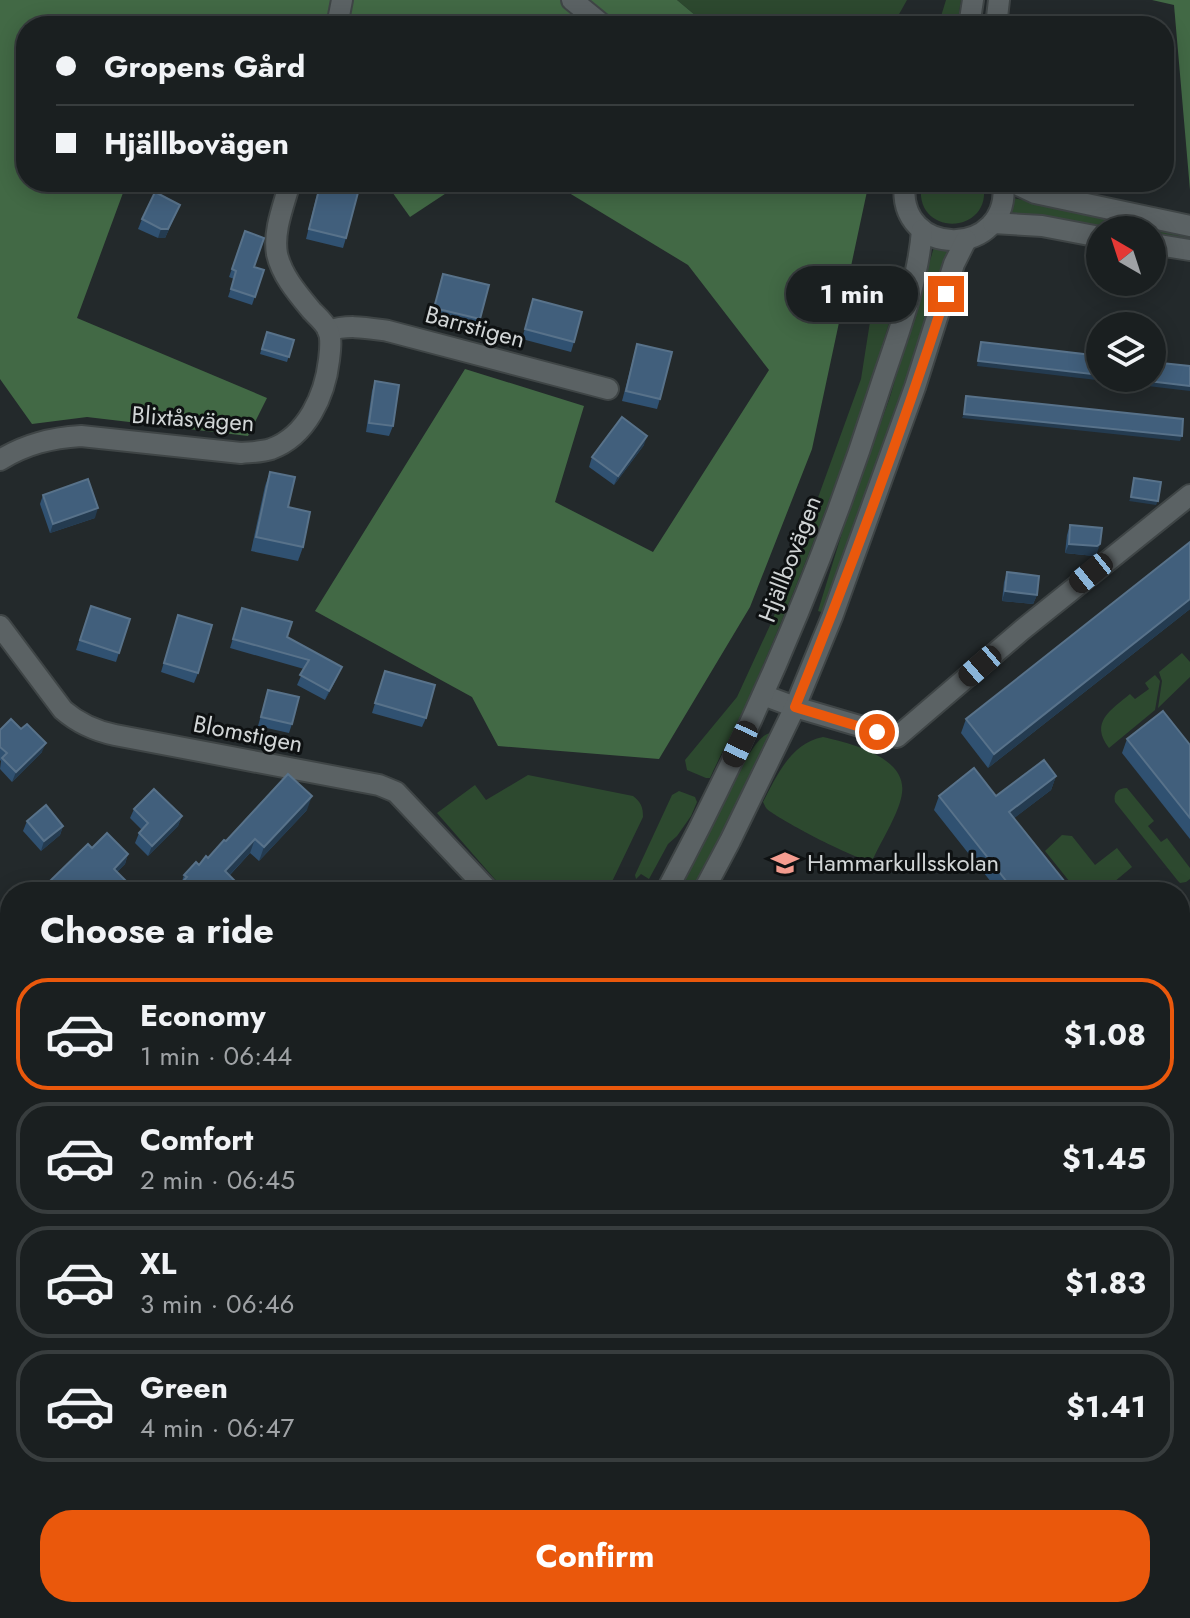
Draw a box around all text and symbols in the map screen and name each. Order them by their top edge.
text: Gropens Gård [104,45,305,88]
text: Hjällbovägen [104,122,289,165]
north arrow [1086,216,1166,296]
map controls [1086,216,1166,392]
callout: 1 min [786,266,918,322]
text: 1 min [820,275,884,313]
route end [928,276,964,312]
street label: Barrstigen [421,296,529,357]
button: layers [1086,312,1166,392]
street label: Blixtåsvägen [130,397,256,440]
street label: Hjällbovägen [749,490,830,627]
car [1065,549,1117,597]
car [954,641,1006,691]
street label: Blomstigen [190,706,306,761]
route start [859,714,895,750]
car [719,717,761,771]
place label: Hammarkullsskolan [807,845,999,880]
school or university icon: Hammarkullsskolan [770,848,800,878]
text: Choose a ride [40,904,274,956]
text: Economy [140,994,266,1037]
icon: car [44,998,116,1070]
text: $1.08 [1064,1013,1146,1056]
text: 1 min · 06:44 [140,1037,292,1075]
text: Comfort [140,1118,253,1161]
icon: car [44,1122,116,1194]
text: $1.45 [1062,1137,1146,1180]
text: 2 min · 06:45 [140,1161,295,1199]
text: XL [140,1242,176,1285]
icon: car [44,1246,116,1318]
text: $1.83 [1065,1261,1146,1304]
text: 3 min · 06:46 [140,1285,295,1323]
text: Green [140,1366,228,1409]
icon: car [44,1370,116,1442]
text: $1.41 [1066,1385,1146,1428]
text: 4 min · 06:47 [140,1409,294,1447]
button: Confirm [40,1510,1150,1602]

